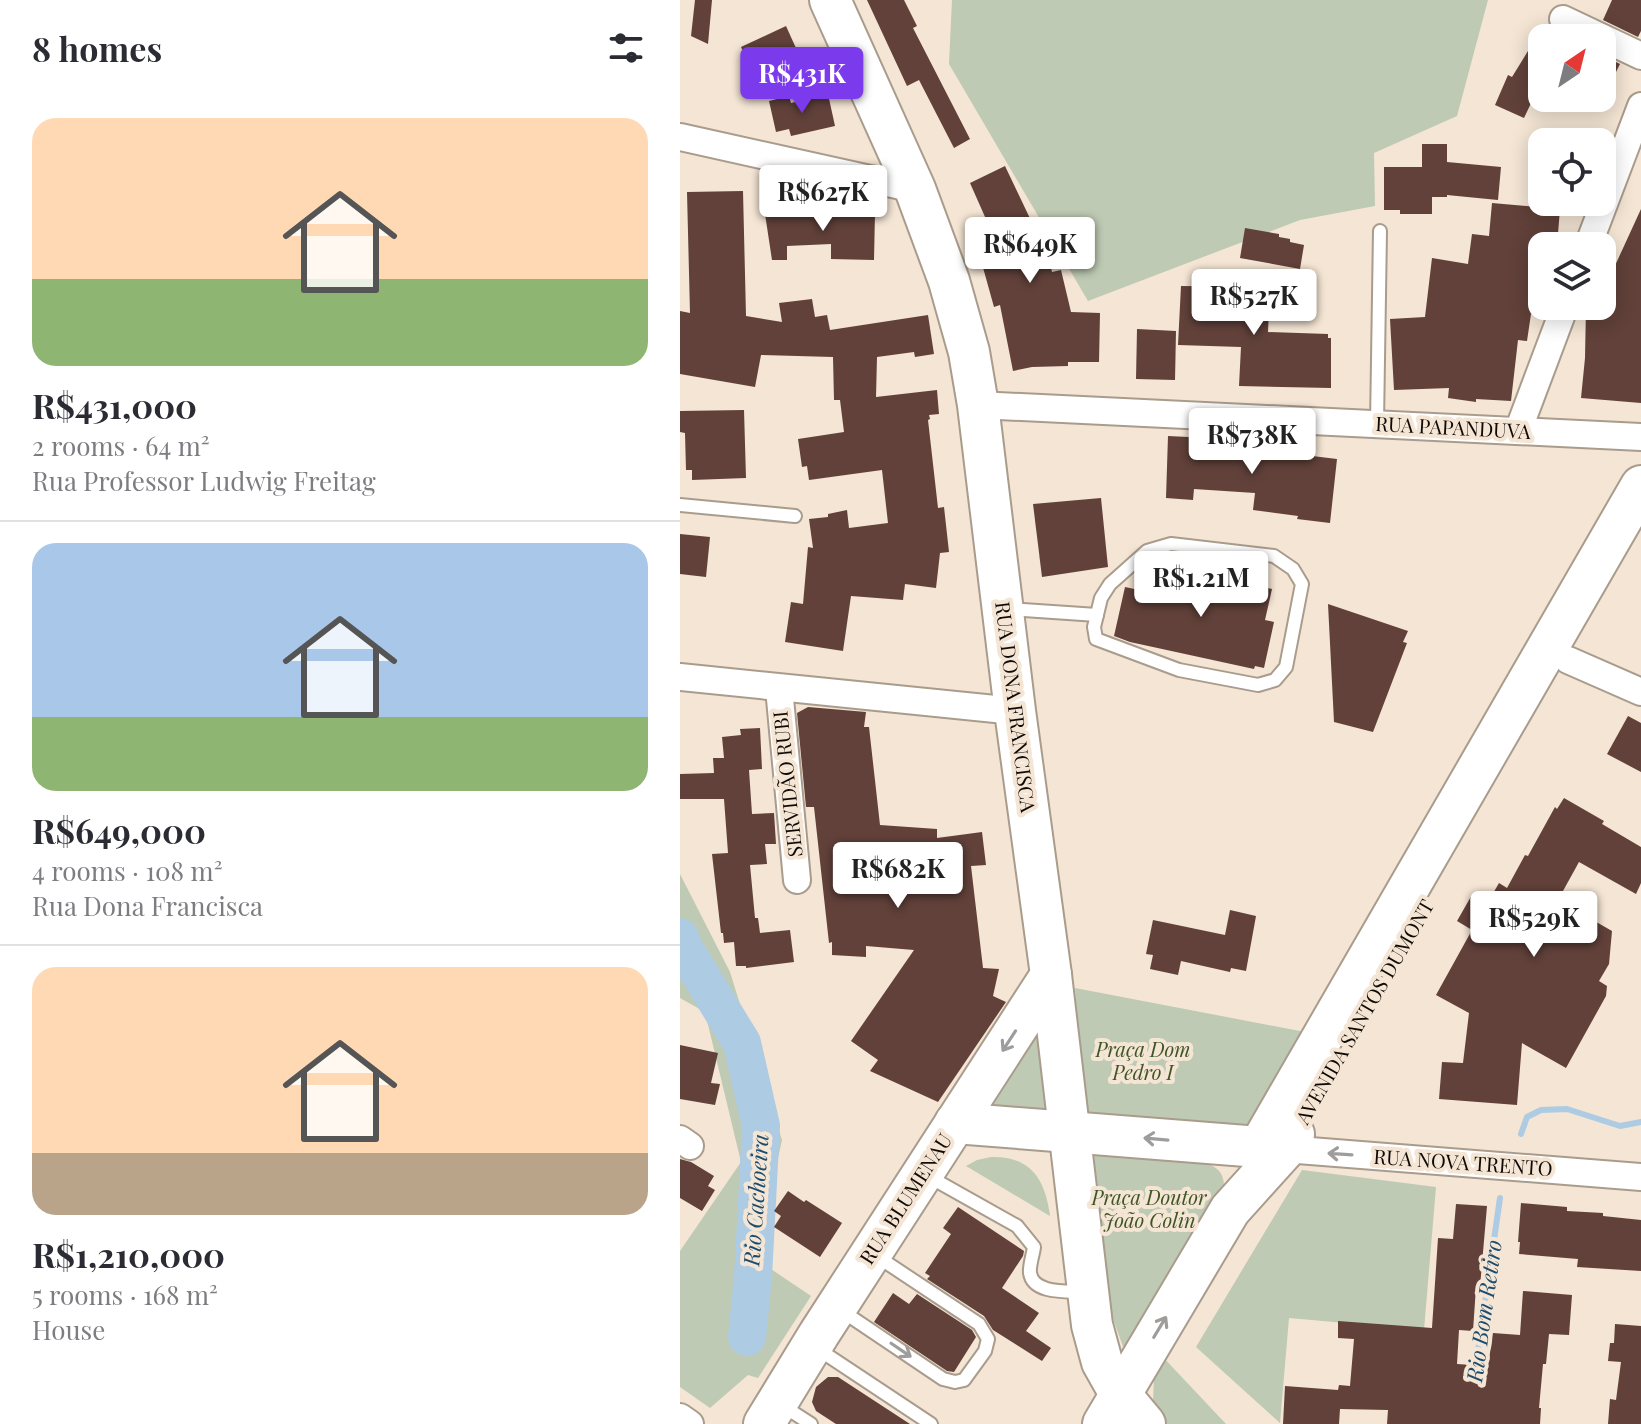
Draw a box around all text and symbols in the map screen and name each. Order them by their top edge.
north arrow [1528,24,1616,112]
map controls [1528,24,1616,320]
text: 8 homes [32,25,162,71]
icon: filters [604,26,648,70]
pin: R$431K [737,47,867,115]
text: R$431K [758,55,846,90]
button: locate [1528,128,1616,216]
pin: R$627K [758,165,888,233]
icon: home [268,170,412,314]
text: R$627K [777,173,869,208]
pin: R$649K [965,217,1095,285]
text: R$649K [983,225,1077,260]
button: layers [1528,232,1616,320]
pin: R$527K [1189,269,1319,337]
text: R$527K [1210,277,1298,312]
text: R$431,000 [32,382,197,428]
pin: R$738K [1187,408,1317,476]
street label: RUA PAPANDUVA [1375,409,1532,444]
text: R$738K [1207,416,1297,451]
text: 2 rooms · 64 m² [32,428,210,463]
text: Rua Professor Ludwig Freitag [32,463,376,498]
pin: R$1.21M [1127,551,1275,619]
text: R$1.21M [1152,559,1250,594]
icon: home [268,595,412,739]
street label: RUA DONA FRANCISCA [990,600,1043,814]
street label: SERVIDÃO RUBI [765,710,808,859]
text: R$649,000 [32,807,206,853]
pin: R$682K [833,842,963,910]
text: R$682K [851,850,945,885]
text: 4 rooms · 108 m² [32,853,222,888]
text: Rua Dona Francisca [32,888,263,923]
pin: R$529K [1469,891,1599,959]
street label: AVENIDA SANTOS DUMONT [1288,894,1439,1129]
text: R$529K [1488,899,1580,934]
icon: home [268,1019,412,1163]
one-way arrow [1000,1029,1017,1051]
park label: Praça Dom Pedro I [1095,1035,1190,1085]
street label: RUA BLUMENAU [852,1127,957,1269]
one-way arrow [1143,1131,1170,1146]
water label: Rio Cachoeira [735,1133,775,1268]
street label: RUA NOVA TRENTO [1373,1142,1553,1181]
one-way arrow [1327,1146,1354,1161]
park label: Praça Doutor João Colin [1090,1183,1208,1233]
text: R$1,210,000 [32,1231,225,1277]
water label: Rio Bom Retiro [1458,1238,1508,1385]
text: 5 rooms · 168 m² [32,1277,218,1312]
text: House [32,1312,105,1347]
one-way arrow [1152,1316,1168,1339]
one-way arrow [890,1342,912,1358]

